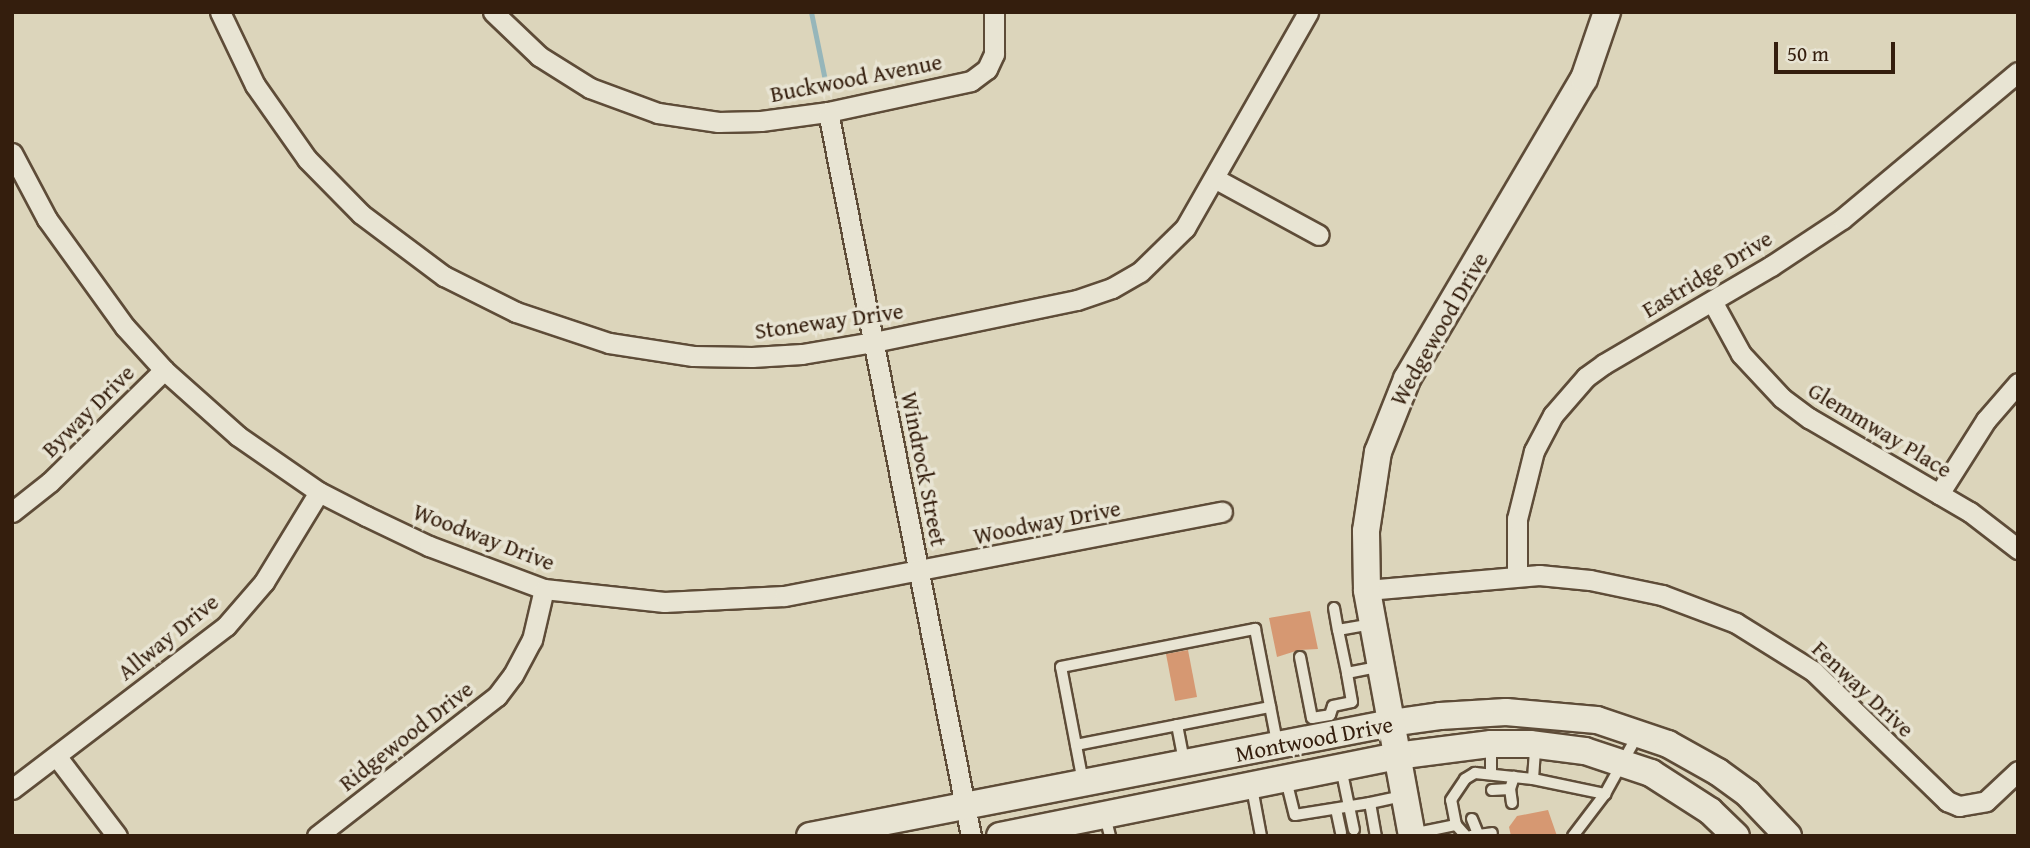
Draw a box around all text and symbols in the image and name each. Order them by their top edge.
scale bar [1778,28,1899,72]
text: 50 m [1787,38,1829,69]
street label: Buckwood Avenue [768,48,944,108]
street label: Eastridge Drive [1637,224,1777,324]
street label: Wedgewood Drive [1384,247,1494,411]
street label: Stoneway Drive [753,297,905,345]
street label: Byway Drive [36,359,140,463]
street label: Glemmway Place [1803,376,1957,484]
street label: Windrock Street [895,389,953,549]
street label: Woodway Drive [971,494,1123,550]
street label: Woodway Drive [409,497,559,577]
street label: Allway Drive [112,588,224,686]
street label: Fenway Drive [1806,635,1920,743]
street label: Ridgewood Drive [333,675,479,797]
street label: Montwood Drive [1233,710,1395,768]

